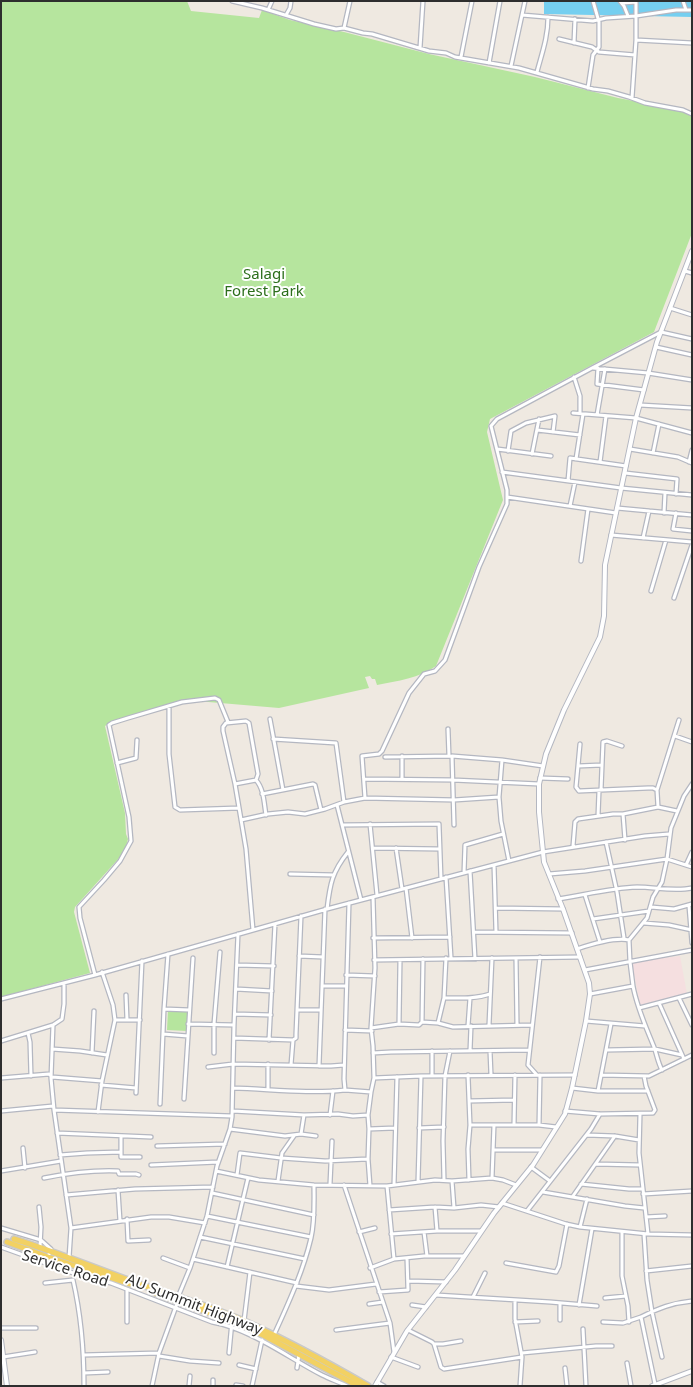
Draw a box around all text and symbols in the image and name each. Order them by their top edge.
park label: Salagi Forest Park [224,266,304,301]
street label: Service Road [19,1247,111,1291]
street label: AU Summit Highway [123,1271,265,1339]

